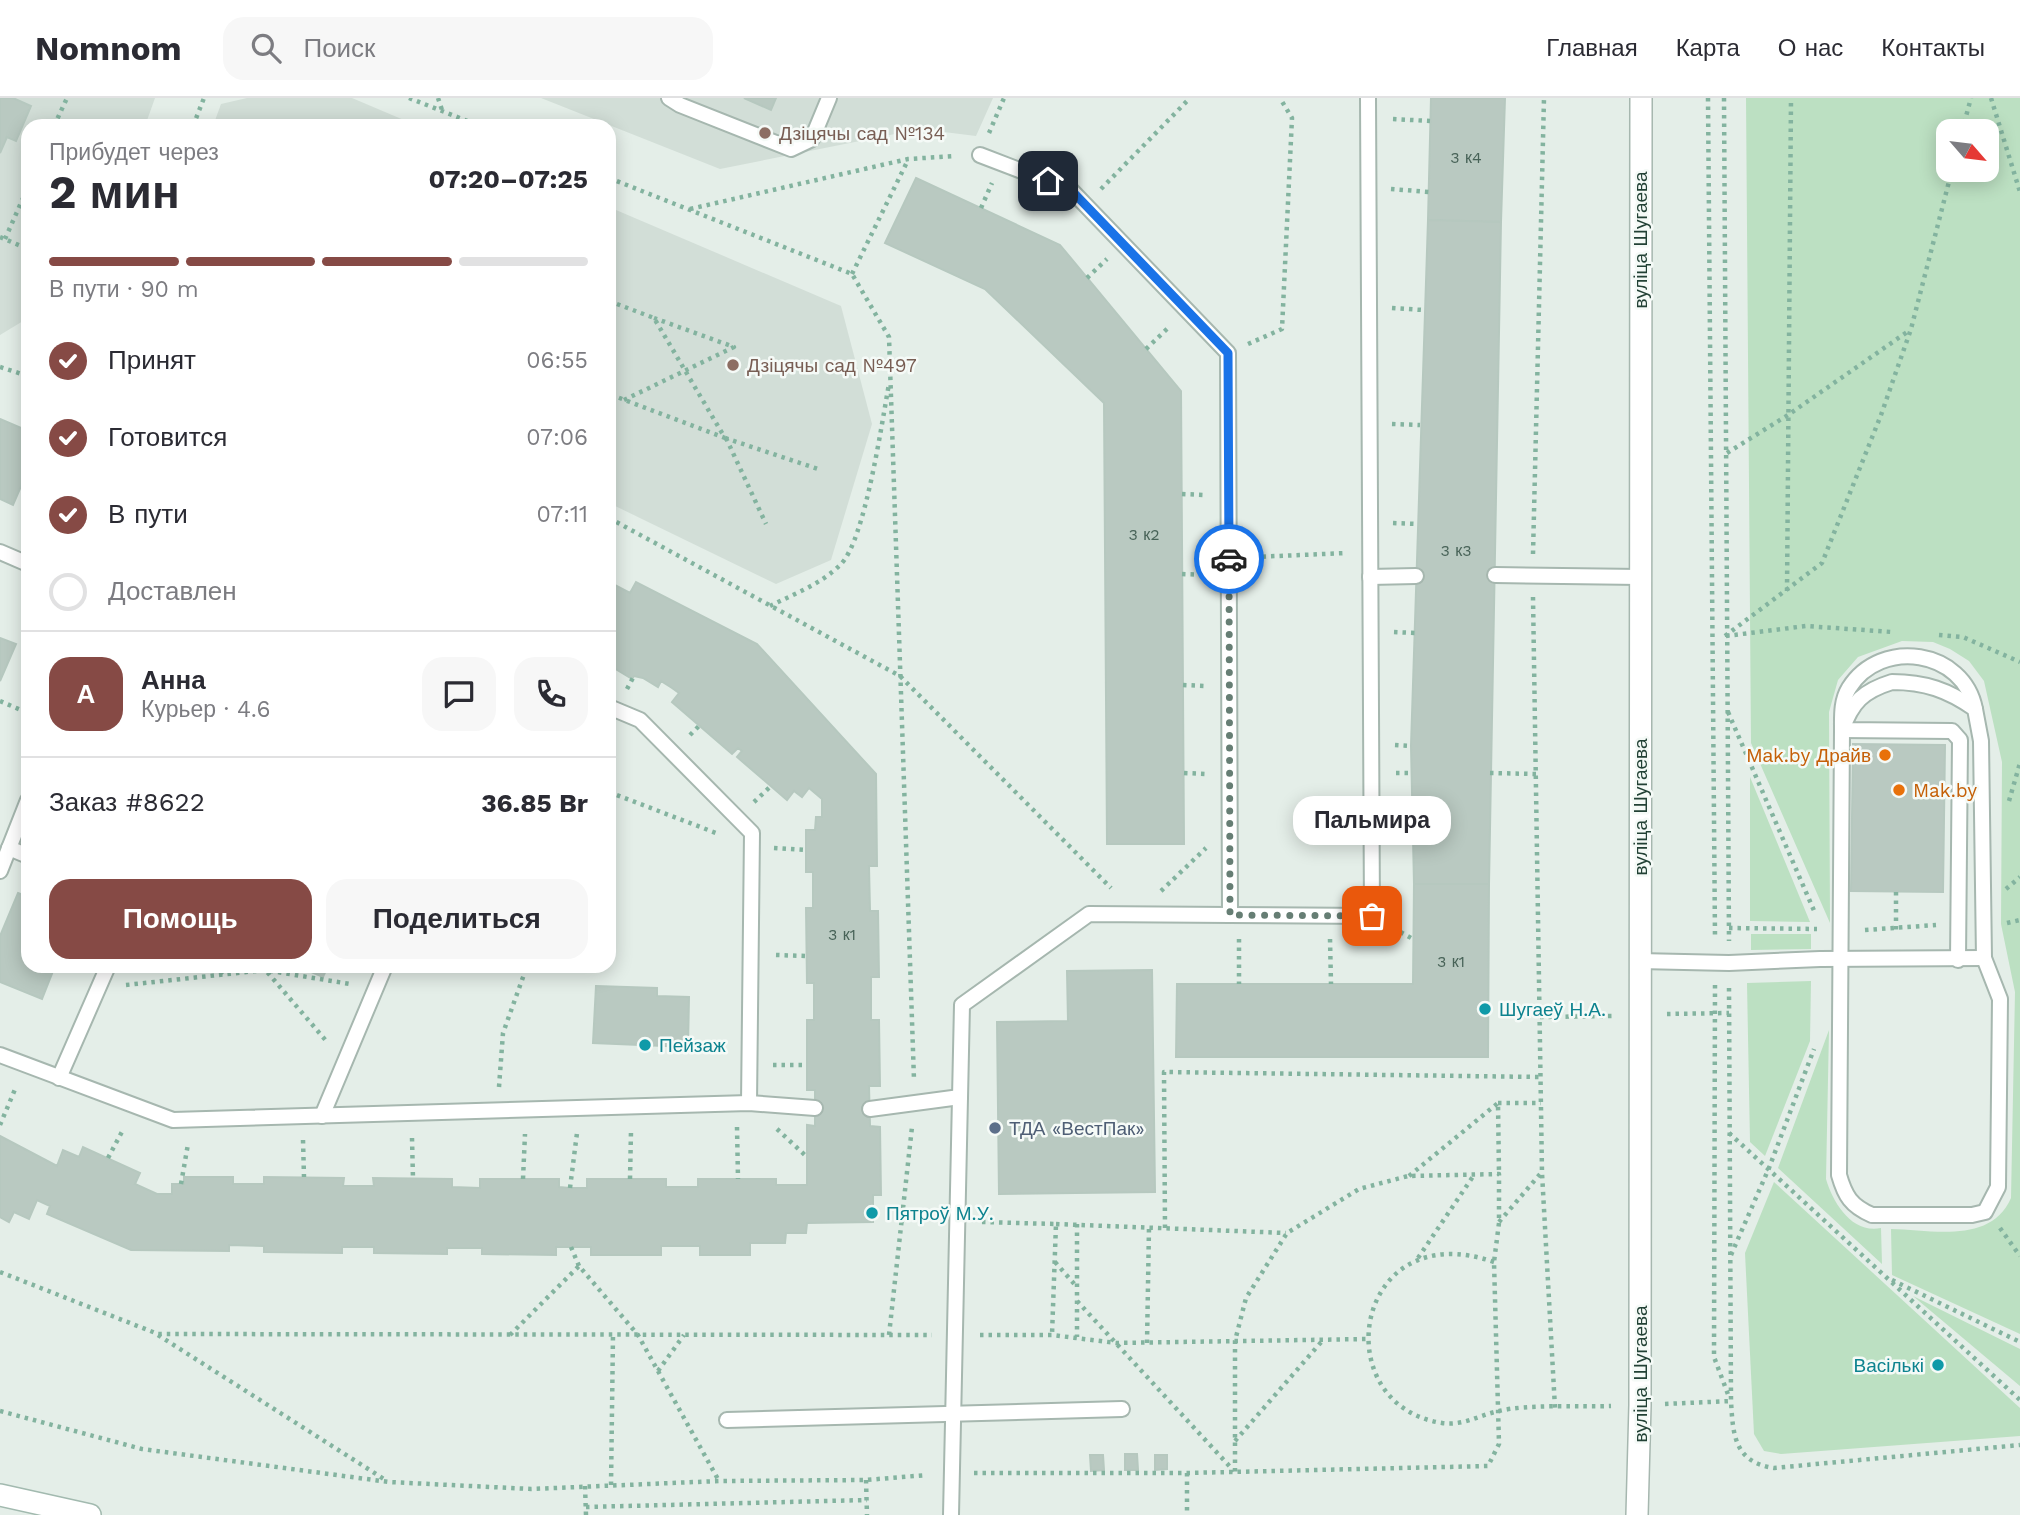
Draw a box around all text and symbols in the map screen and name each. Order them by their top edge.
search box [223,17,713,80]
text: Nomnom [35,29,181,68]
icon: search [247,29,285,67]
text: Поиск [303,33,376,63]
text: Главная [1546,34,1638,62]
text: Карта [1676,34,1740,62]
text: О нас [1778,34,1843,62]
text: Контакты [1881,34,1985,62]
north arrow [1936,119,1998,182]
map controls [1936,119,1999,182]
place label: Дзіцячы сад №134 [779,122,945,145]
marker: Дзіцячы сад №134 [757,125,773,141]
text: Прибудет через [49,139,219,166]
house number: 3 к4 [1450,148,1482,167]
pin [1018,151,1078,211]
icon: home [1029,162,1067,200]
text: 07:20–07:25 [429,164,588,194]
text: 2 мин [49,165,180,219]
street label: вуліца Шугаева [1629,171,1652,309]
text: В пути · 90 m [49,276,199,303]
icon: check [49,342,87,380]
text: Принят [108,345,196,375]
text: 06:55 [526,347,588,374]
place label: Дзіцячы сад №497 [747,354,917,377]
marker: Дзіцячы сад №497 [725,357,741,373]
icon: check [49,419,87,457]
text: Готовится [108,422,227,452]
text: 07:06 [526,424,588,451]
icon: check [49,496,87,534]
text: В пути [108,499,188,529]
text: 07:11 [537,501,588,528]
courier [1194,524,1264,594]
house number: 3 к2 [1128,525,1160,544]
icon: car [1210,540,1248,578]
house number: 3 к3 [1440,541,1472,560]
text: Доставлен [108,576,237,606]
button: chat [422,657,496,731]
button: phone [514,657,588,731]
text: Анна [141,665,206,695]
text: А [77,679,95,709]
text: Курьер · 4.6 [141,696,270,723]
street label: вуліца Шугаева [1629,738,1652,876]
place label: Маk.by Драйв [1746,744,1871,767]
marker: Маk.by Драйв [1877,747,1893,763]
place label: Mak.by [1913,779,1977,802]
marker: Mak.by [1891,782,1907,798]
text: Заказ #8622 [49,787,205,817]
text: 36.85 Br [481,788,588,818]
callout: Пальмира [1293,797,1451,846]
text: Пальмира [1314,807,1430,834]
button: Помощь [49,879,312,959]
button: Поделиться [326,879,588,959]
pin [1342,886,1402,946]
icon: bag [1353,897,1391,935]
house number: 3 к1 [828,925,856,944]
house number: 3 к1 [1437,952,1465,971]
place label: Шугаеў Н.А. [1499,998,1606,1021]
marker: Шугаеў Н.А. [1477,1001,1493,1017]
place label: Пейзаж [659,1034,726,1057]
marker: Пейзаж [637,1037,653,1053]
place label: ТДА «ВестПак» [1009,1117,1145,1140]
marker: ТДА «ВестПак» [987,1120,1003,1136]
place label: Пятроў М.У. [886,1202,994,1225]
marker: Пятроў М.У. [864,1205,880,1221]
street label: вуліца Шугаева [1629,1305,1652,1443]
place label: Васількі [1854,1354,1924,1377]
marker: Васількі [1930,1357,1946,1373]

